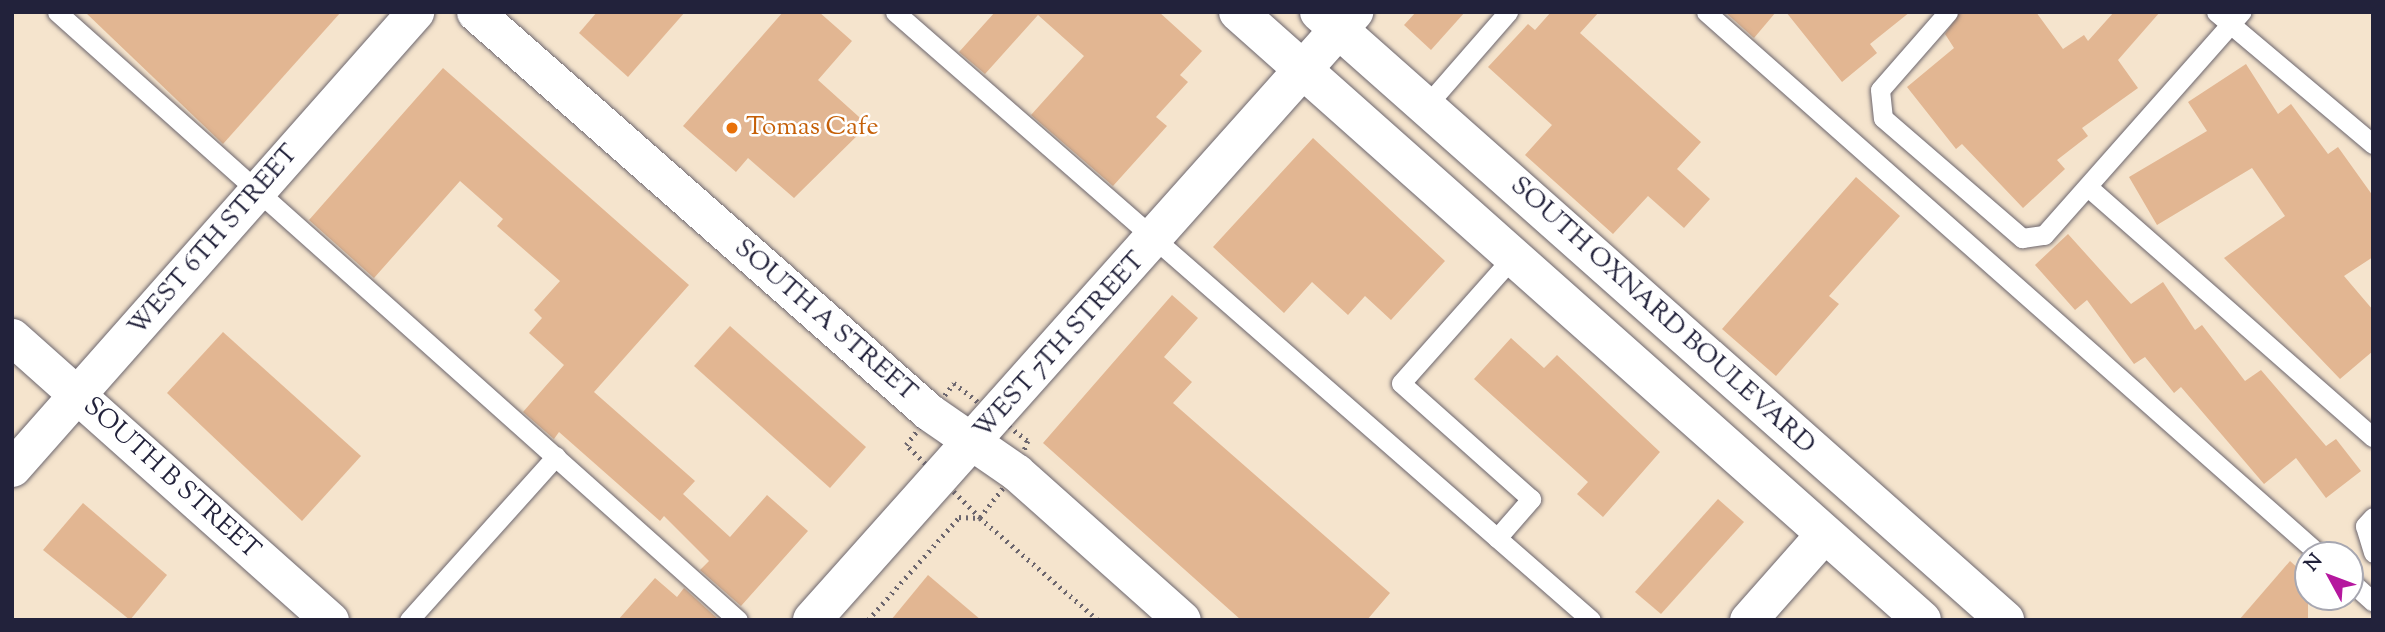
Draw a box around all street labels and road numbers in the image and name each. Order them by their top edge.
street label: WEST 6TH STREET [122,139,306,343]
street label: SOUTH OXNARD BOULEVARD [1503,171,1821,461]
street label: SOUTH A STREET [727,233,923,409]
street label: WEST 7TH STREET [968,246,1152,446]
street label: SOUTH B STREET [76,391,266,567]

